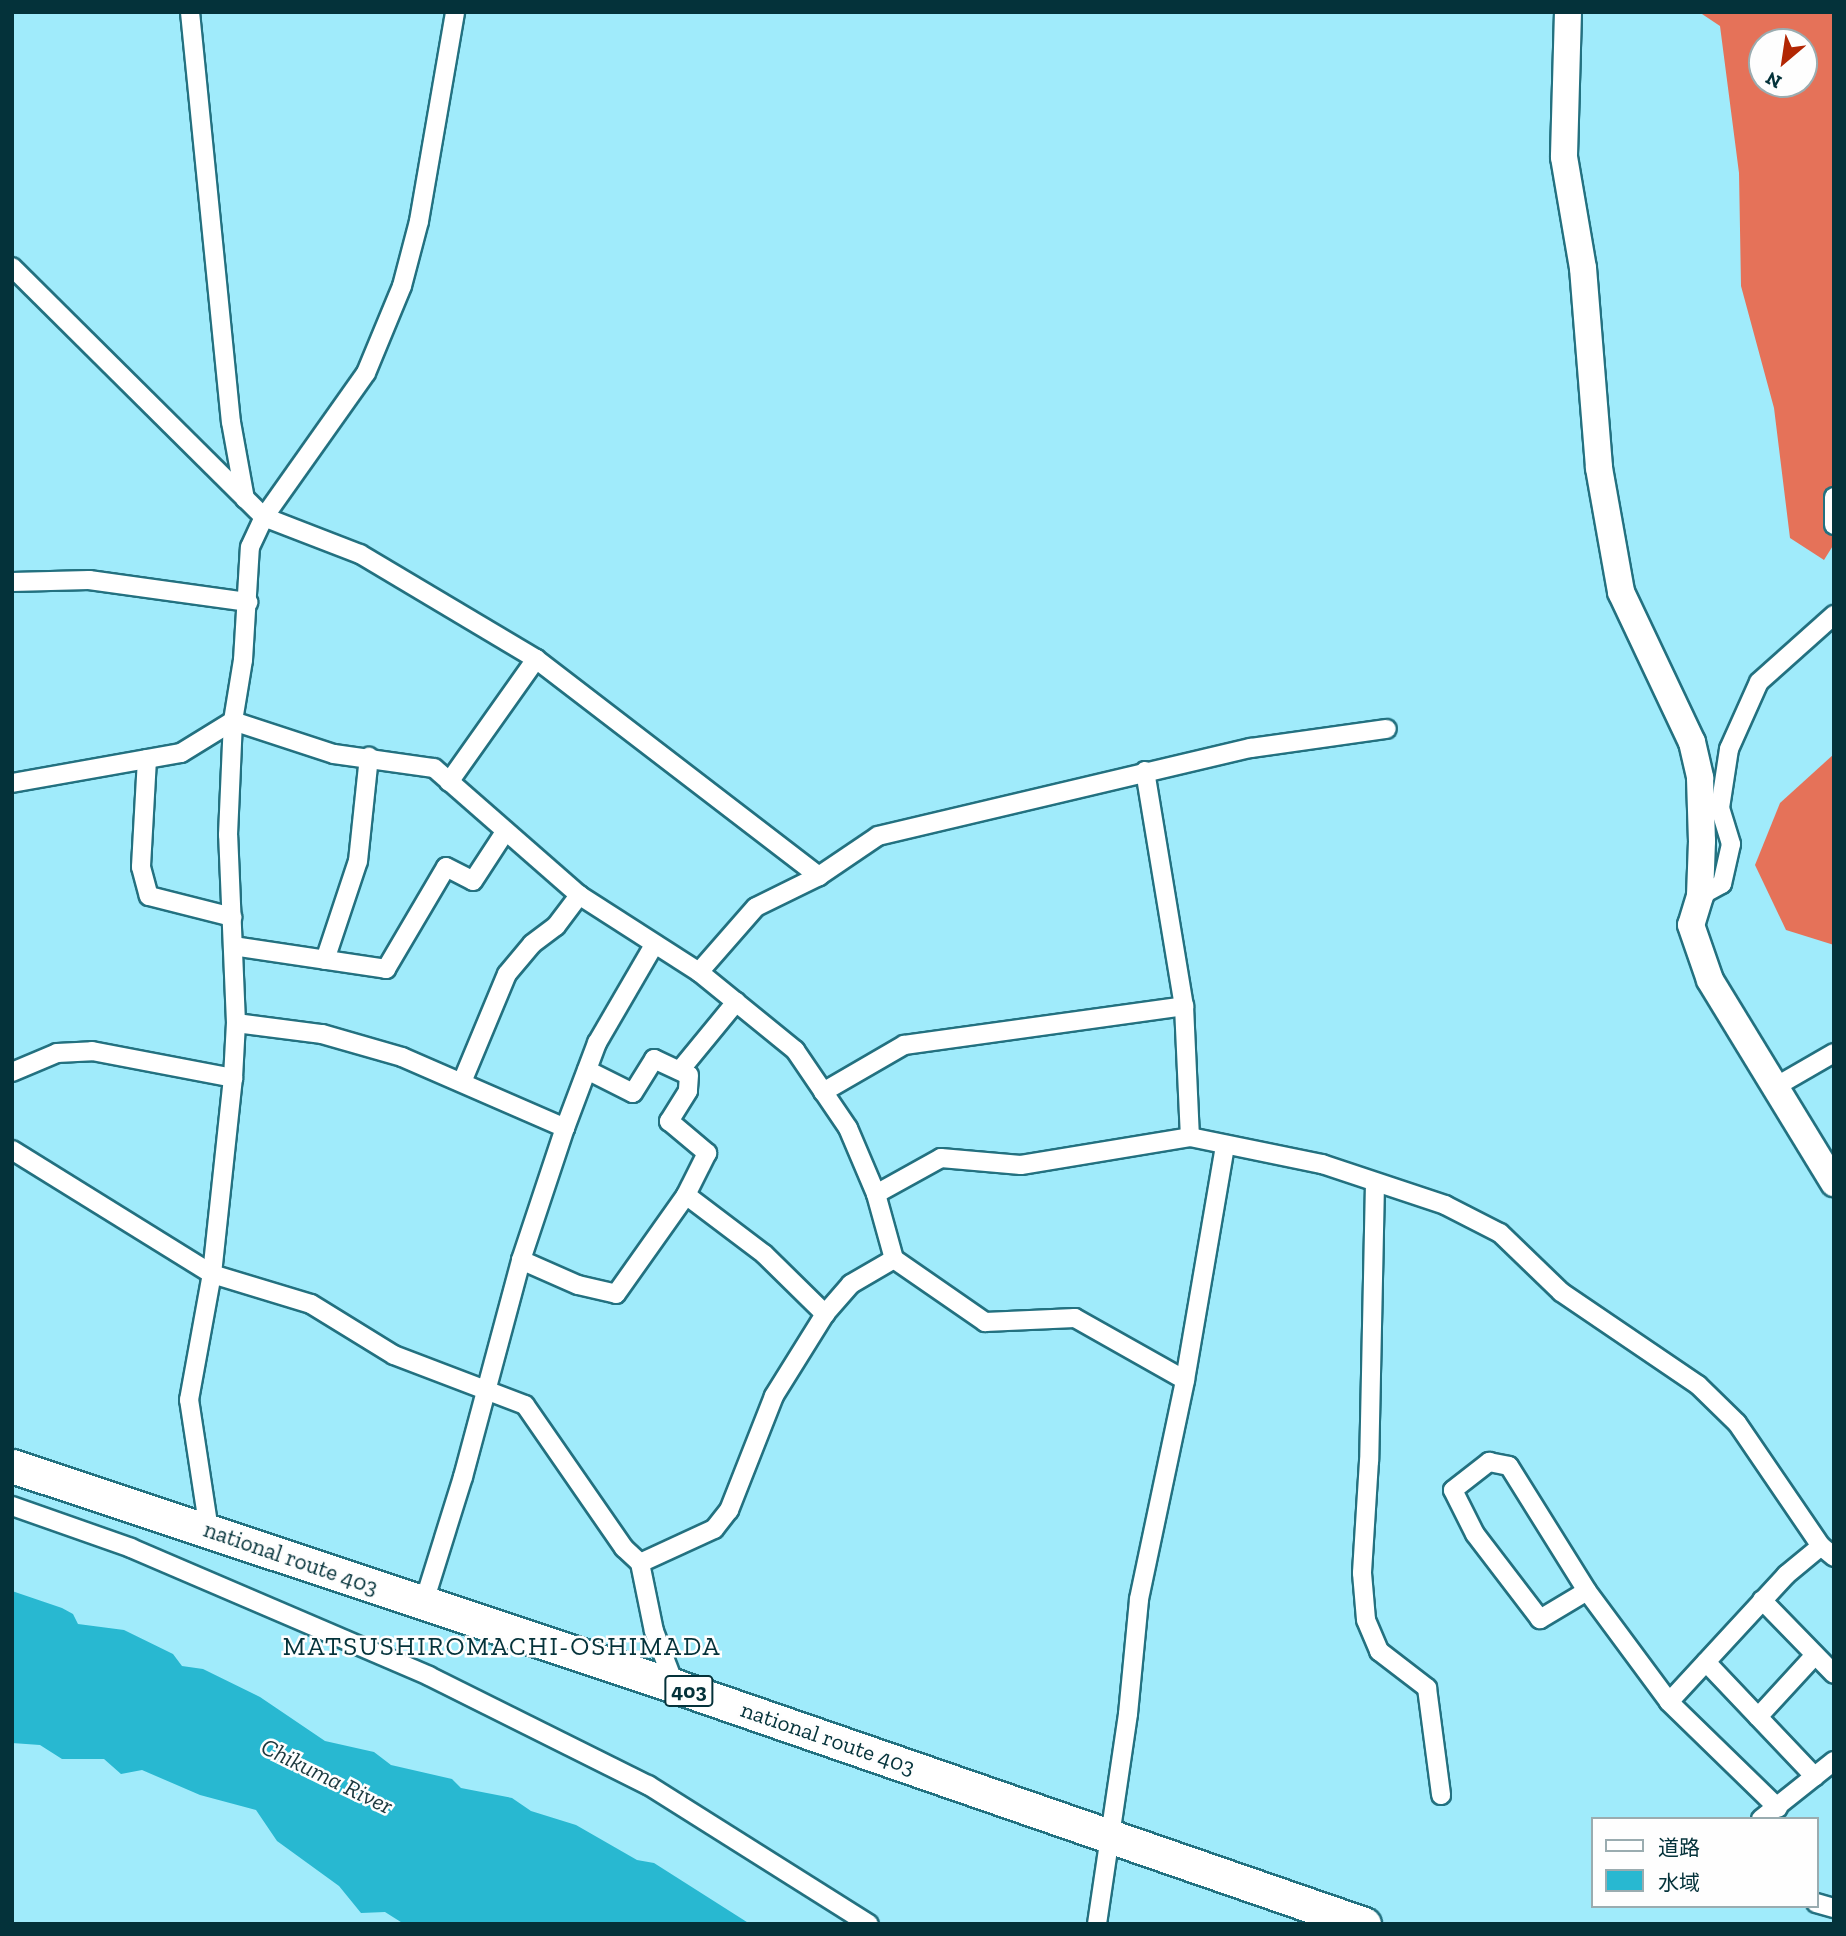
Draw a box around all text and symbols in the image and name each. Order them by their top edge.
north arrow [1748,28,1818,98]
text: N [1762,66,1785,94]
street label: national route 403 [200,1515,382,1601]
district label: MATSUSHIROMACHI-OSHIMADA [286,1631,718,1663]
road number: 403 [663,1674,715,1708]
street label: national route 403 [737,1695,919,1781]
water label: Chikuma River [256,1732,398,1820]
legend [1590,1817,1818,1908]
text: 道路 [1658,1835,1700,1860]
text: 水域 [1658,1870,1700,1895]

